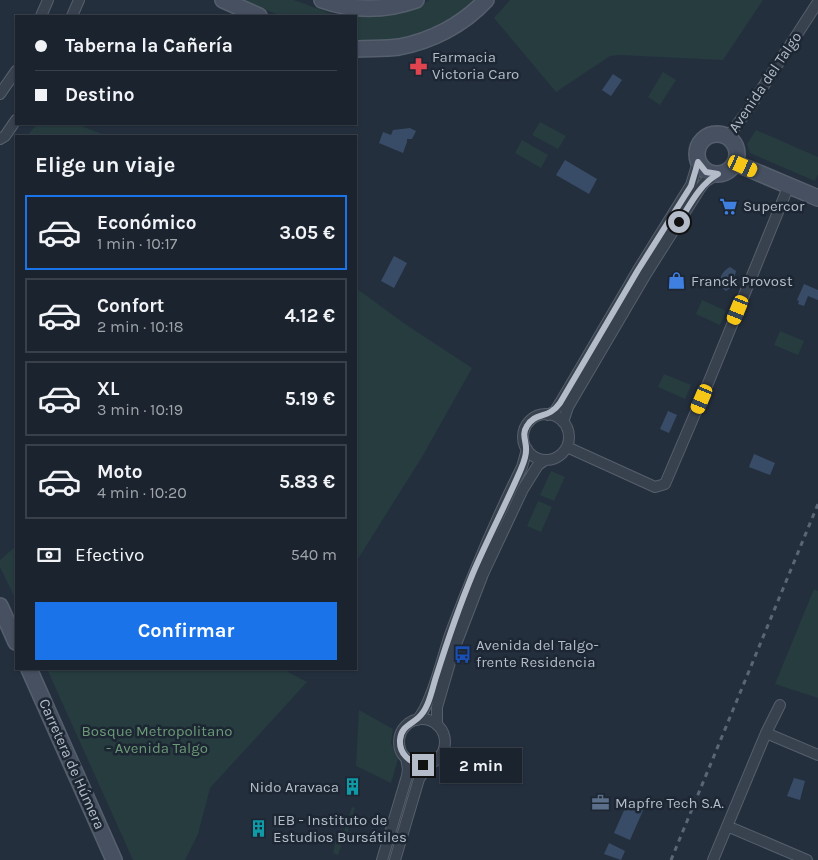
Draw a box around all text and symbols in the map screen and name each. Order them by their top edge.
street label: Avenida del Talgo [725,28,805,136]
text: Taberna la Cañería [65,35,233,57]
place label: Farmacia Victoria Caro [432,48,519,83]
pharmacy icon: Farmacia Victoria Caro [408,56,428,76]
text: Destino [65,84,134,106]
text: Elige un viaje [35,152,175,178]
car [726,153,759,179]
supermarket icon: Supercor [719,196,739,216]
place label: Supercor [743,197,805,215]
icon: car [37,210,82,255]
route start [668,211,690,233]
text: Económico [97,212,197,234]
text: 3.05 € [279,222,335,244]
text: 1 min · 10:17 [97,234,177,253]
shop icon: Franck Provost [667,271,687,291]
place label: Franck Provost [691,272,793,290]
icon: car [37,293,82,338]
car [725,293,750,327]
text: Confort [97,295,164,317]
text: 4.12 € [284,305,335,327]
text: 2 min · 10:18 [97,317,184,336]
icon: car [37,376,82,421]
text: XL [97,378,119,400]
car [689,382,714,416]
text: 5.19 € [285,388,335,410]
text: 3 min · 10:19 [97,400,183,419]
icon: car [37,459,82,504]
text: Moto [97,461,143,483]
text: 5.83 € [279,471,335,493]
text: 4 min · 10:20 [97,483,187,502]
icon: cash [35,541,63,569]
text: Efectivo [75,544,144,566]
text: 540 m [291,545,337,564]
button: Confirmar [35,602,337,660]
place label: Avenida del Talgo- frente Residencia [476,636,599,671]
bus stop icon: Avenida del Talgo- frente Residencia [452,644,472,664]
street label: Carretera de Húmera [35,696,109,832]
park label: Bosque Metropolitano - Avenida Talgo [82,722,232,757]
callout: 2 min [440,748,523,782]
route end [412,754,434,776]
text: 2 min [459,756,503,775]
building icon: Nido Aravaca [343,777,363,797]
place label: Nido Aravaca [250,778,339,796]
office icon: Mapfre Tech S.A. [591,793,611,813]
place label: Mapfre Tech S.A. [615,794,724,812]
place label: IEB - Instituto de Estudios Bursátiles [273,811,407,846]
building icon: IEB - Instituto de Estudios Bursátiles [249,819,269,839]

